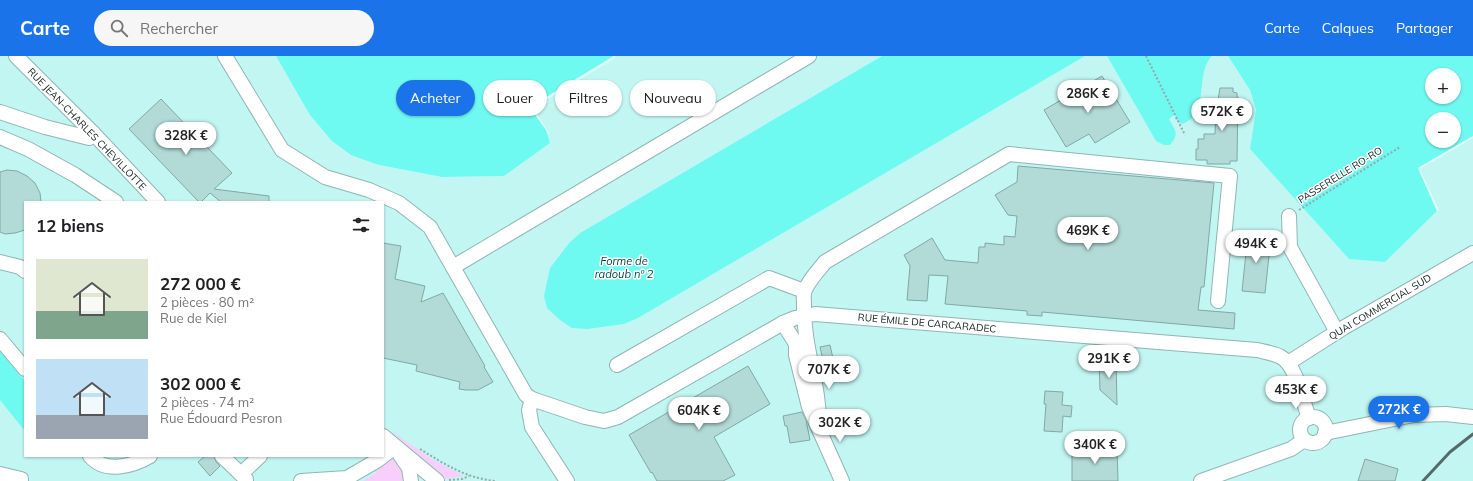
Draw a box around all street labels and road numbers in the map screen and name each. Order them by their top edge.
street label: RUE JEAN-CHARLES CHEVILLOTTE [25,65,149,193]
street label: PASSERELLE RO-RO [1295,144,1385,206]
street label: QUAI COMMERCIAL SUD [1326,271,1434,343]
street label: RUE ÉMILE DE CARCARADEC [857,310,997,336]

